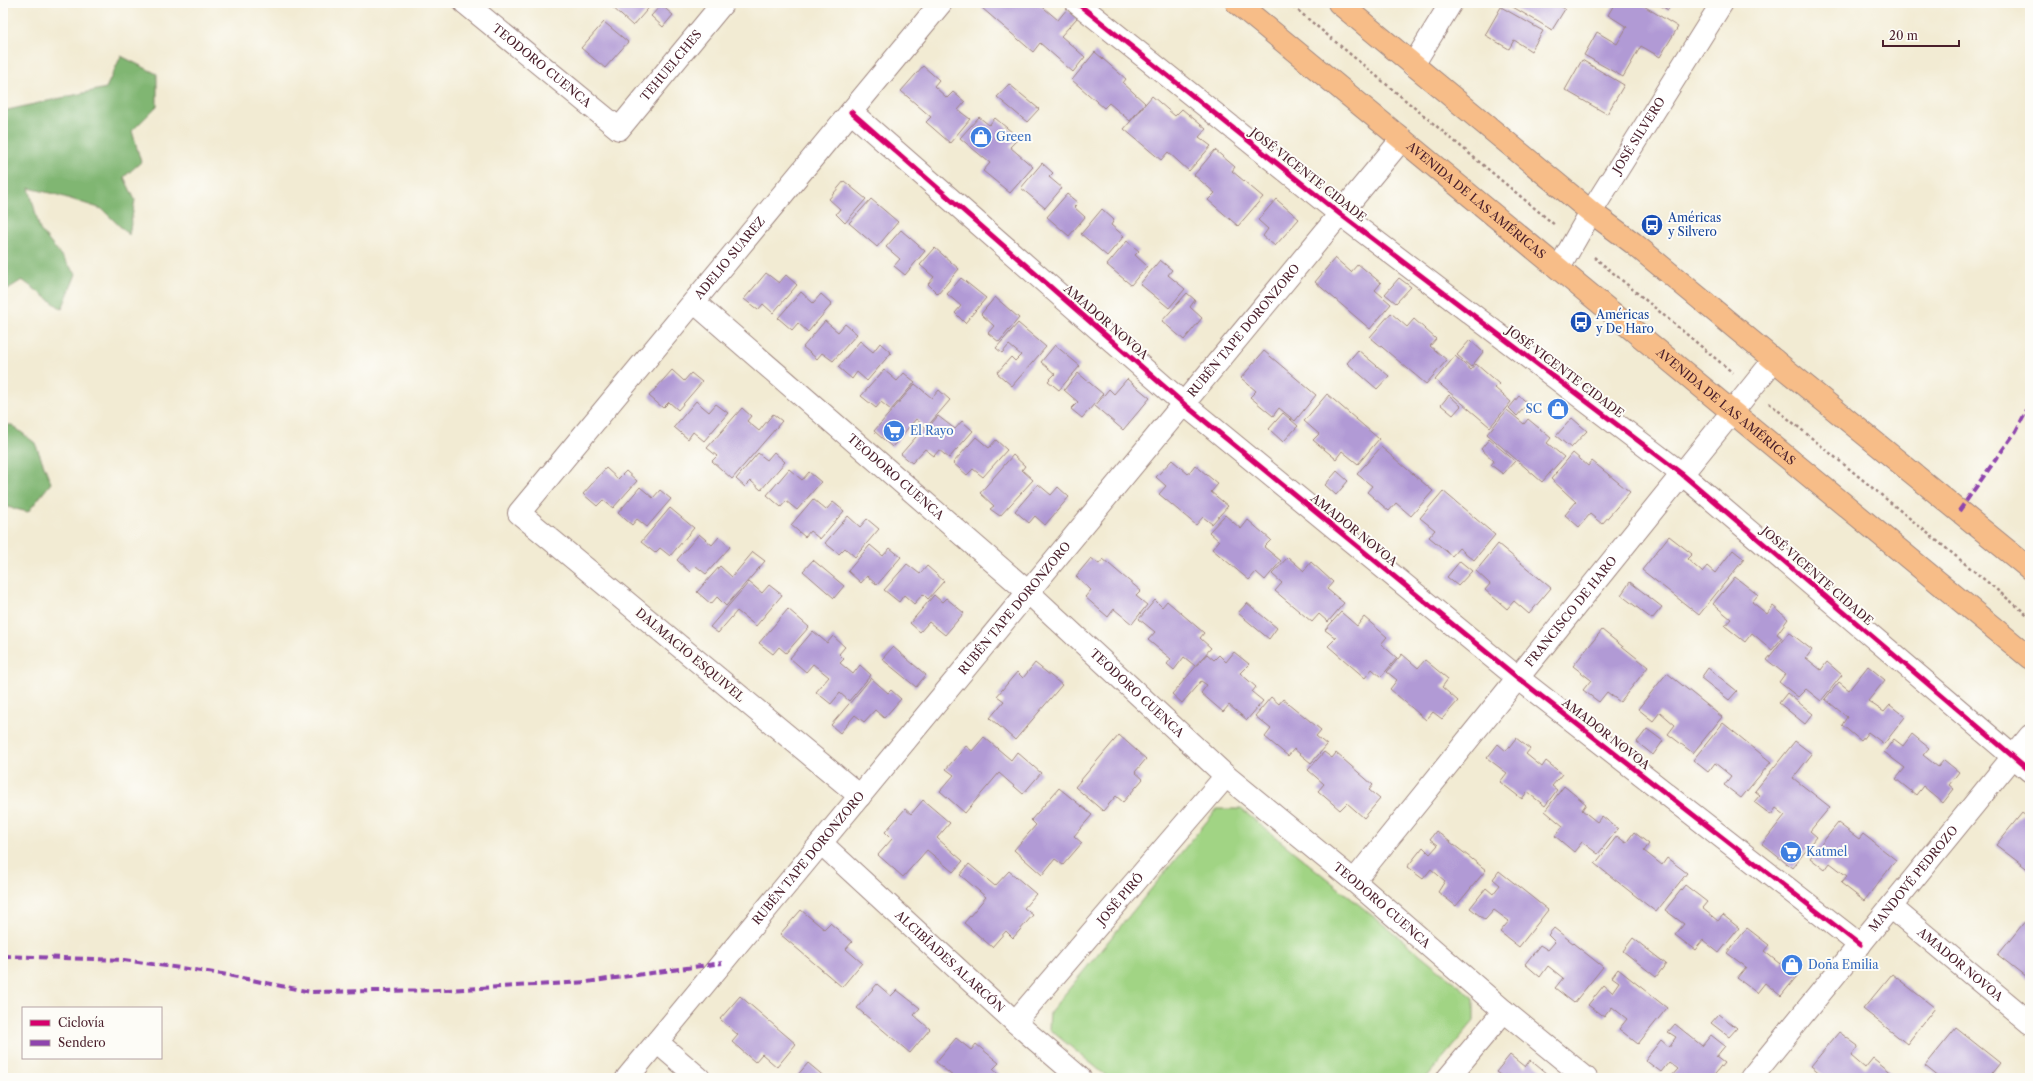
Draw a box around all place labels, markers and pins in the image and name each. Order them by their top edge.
shop icon: Green [968,124,994,150]
place label: Green [996,129,1032,144]
place label: Américas y Silvero [1667,210,1721,239]
bus stop icon: Américas y Silvero [1639,212,1665,238]
place label: Américas y De Haro [1595,307,1654,336]
bus stop icon: Américas y De Haro [1568,309,1594,335]
shop icon: SC [1545,396,1571,422]
place label: SC [1526,401,1542,416]
supermarket icon: El Rayo [881,418,907,444]
place label: El Rayo [910,423,954,438]
supermarket icon: Katmel [1778,839,1804,865]
place label: Katmel [1806,844,1848,859]
shop icon: Doña Emilia [1779,952,1805,978]
place label: Doña Emilia [1808,957,1879,972]

